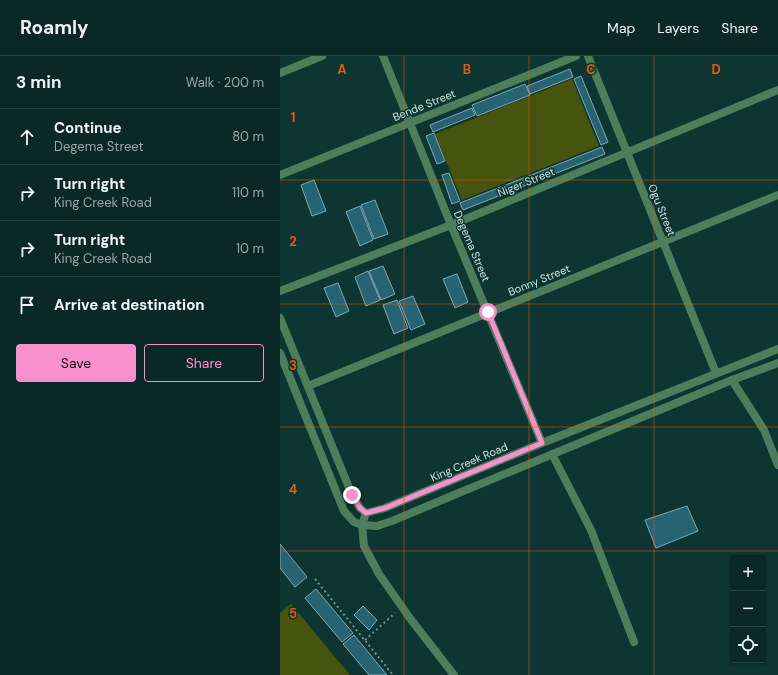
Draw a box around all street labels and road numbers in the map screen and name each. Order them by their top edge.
street label: Bende Street [391,86,457,124]
street label: Niger Street [495,164,557,200]
street label: Ogu Street [645,182,679,238]
street label: Degema Street [451,208,493,284]
street label: Bonny Street [506,261,572,299]
street label: King Creek Road [428,439,510,485]

